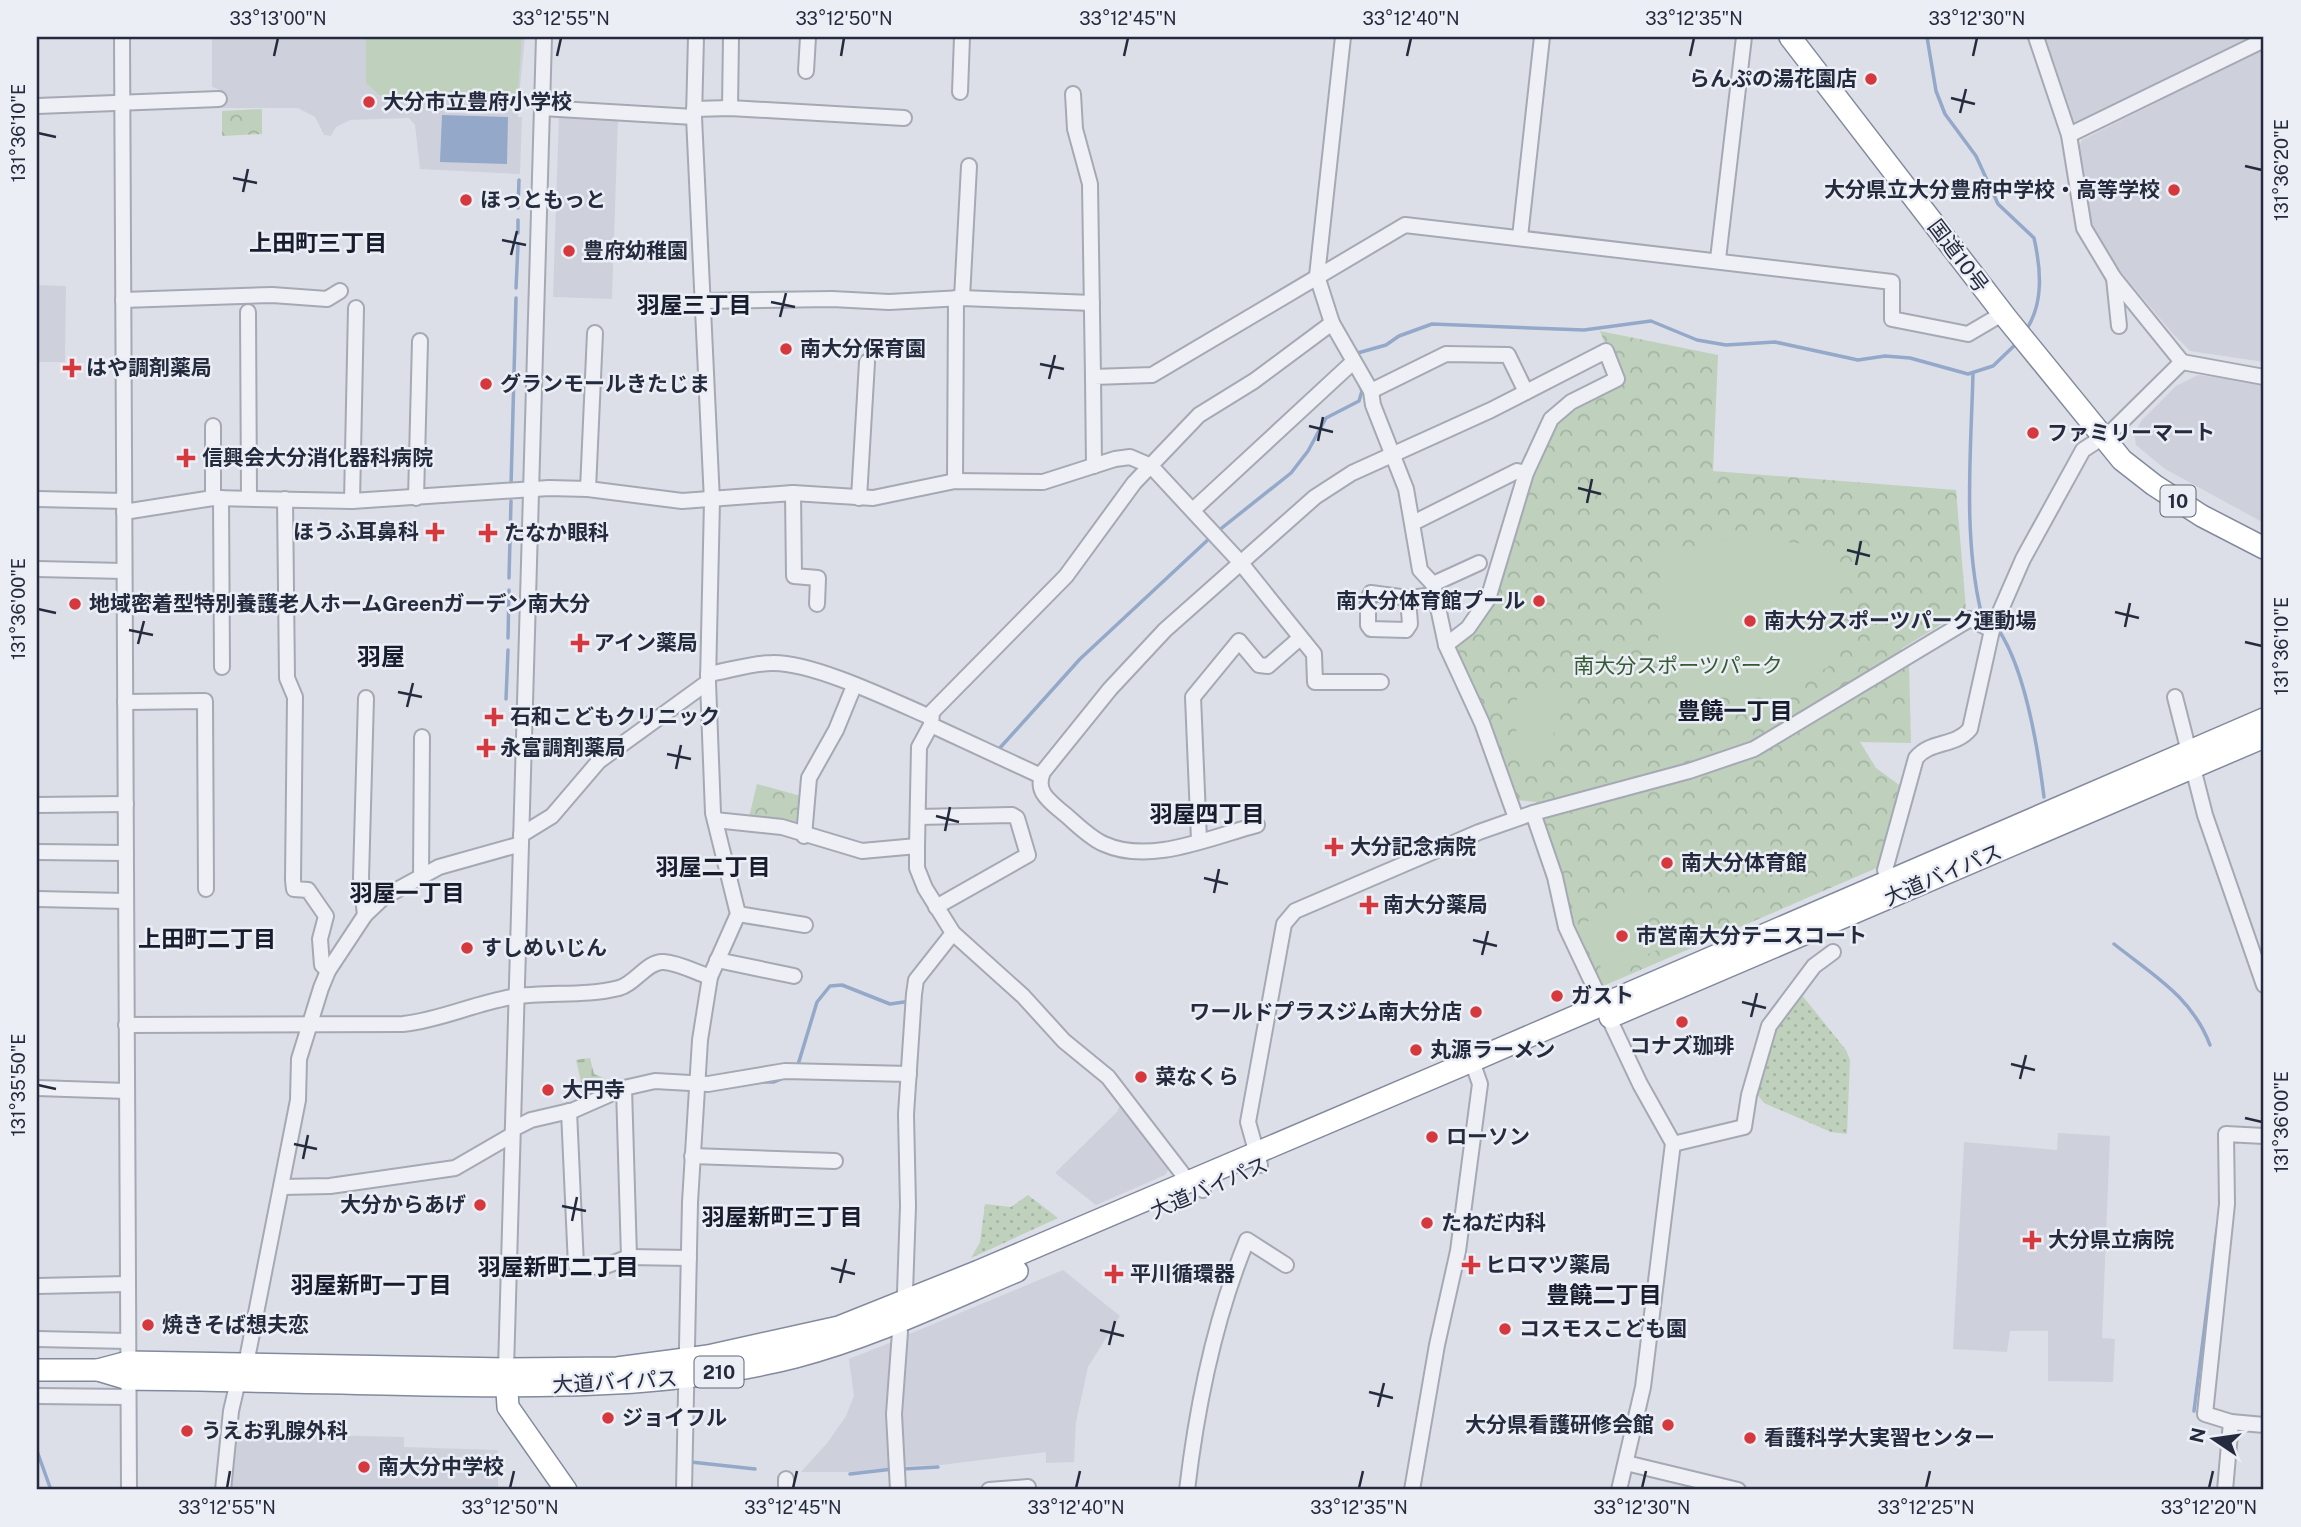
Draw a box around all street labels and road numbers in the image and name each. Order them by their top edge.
street label: 国道10号 [1923,214,1994,297]
road number: 10 [2160,486,2196,516]
street label: 大道バイパス [1880,838,2005,911]
street label: 大道バイパス [1146,1151,1271,1224]
road number: 210 [694,1356,744,1388]
street label: 大道バイパス [552,1366,678,1397]

